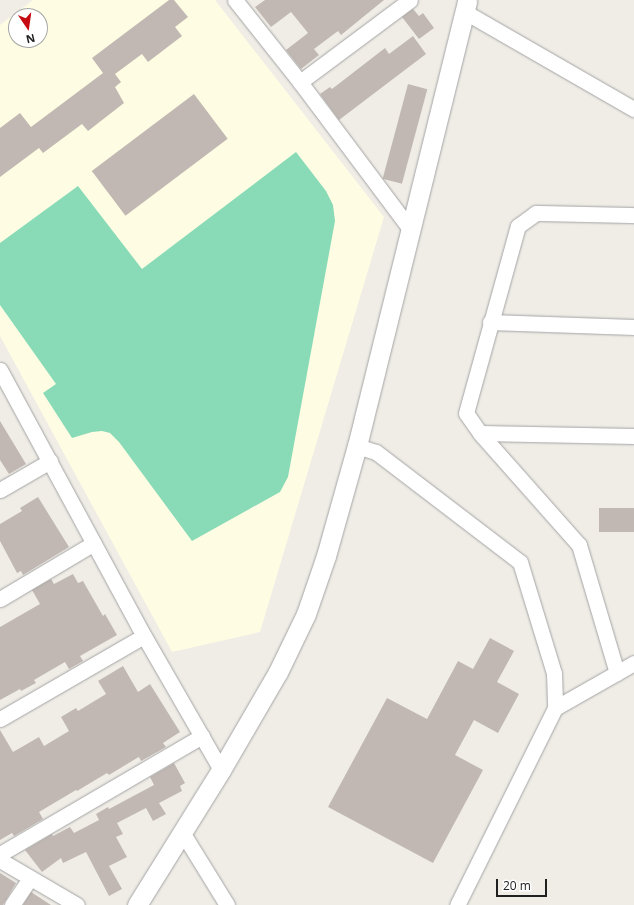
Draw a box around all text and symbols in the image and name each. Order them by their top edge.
north arrow [8,8,48,48]
text: N [25,31,37,48]
scale bar [498,871,549,897]
text: 20 m [503,877,531,894]

